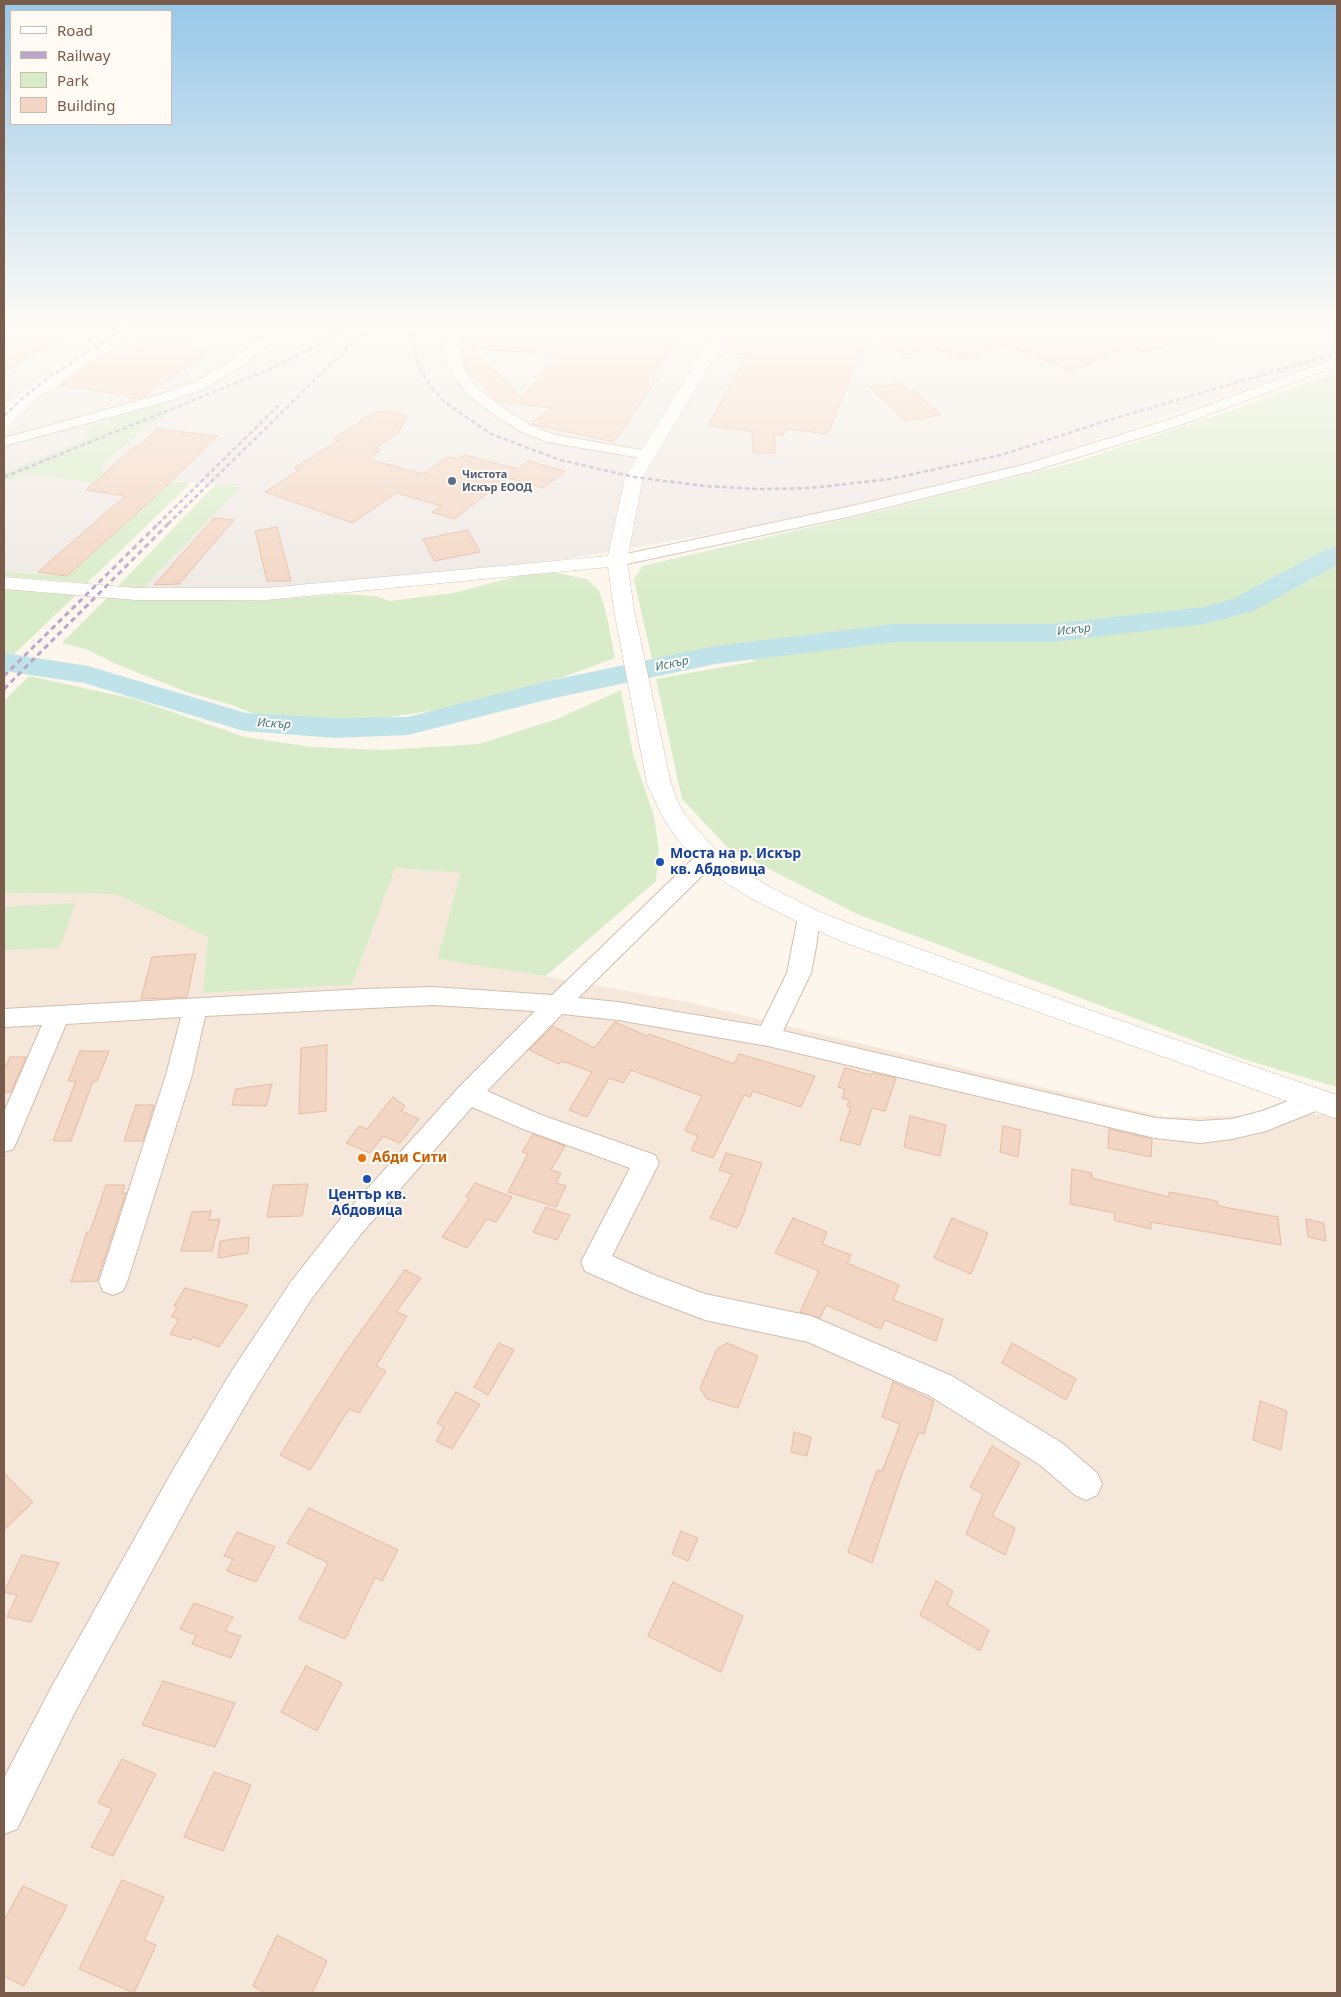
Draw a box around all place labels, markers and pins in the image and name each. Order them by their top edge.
place label: Чистота Искър ЕООД [462,468,532,494]
marker: Чистота Искър ЕООД [446,475,458,487]
place label: Моста на р. Искър кв. Абдовица [670,846,801,879]
marker: Моста на р. Искър кв. Абдовица [654,856,666,868]
place label: Абди Сити [372,1150,447,1166]
marker: Абди Сити [356,1152,368,1164]
marker: Център кв. Абдовица [361,1173,373,1185]
place label: Център кв. Абдовица [328,1187,406,1220]

